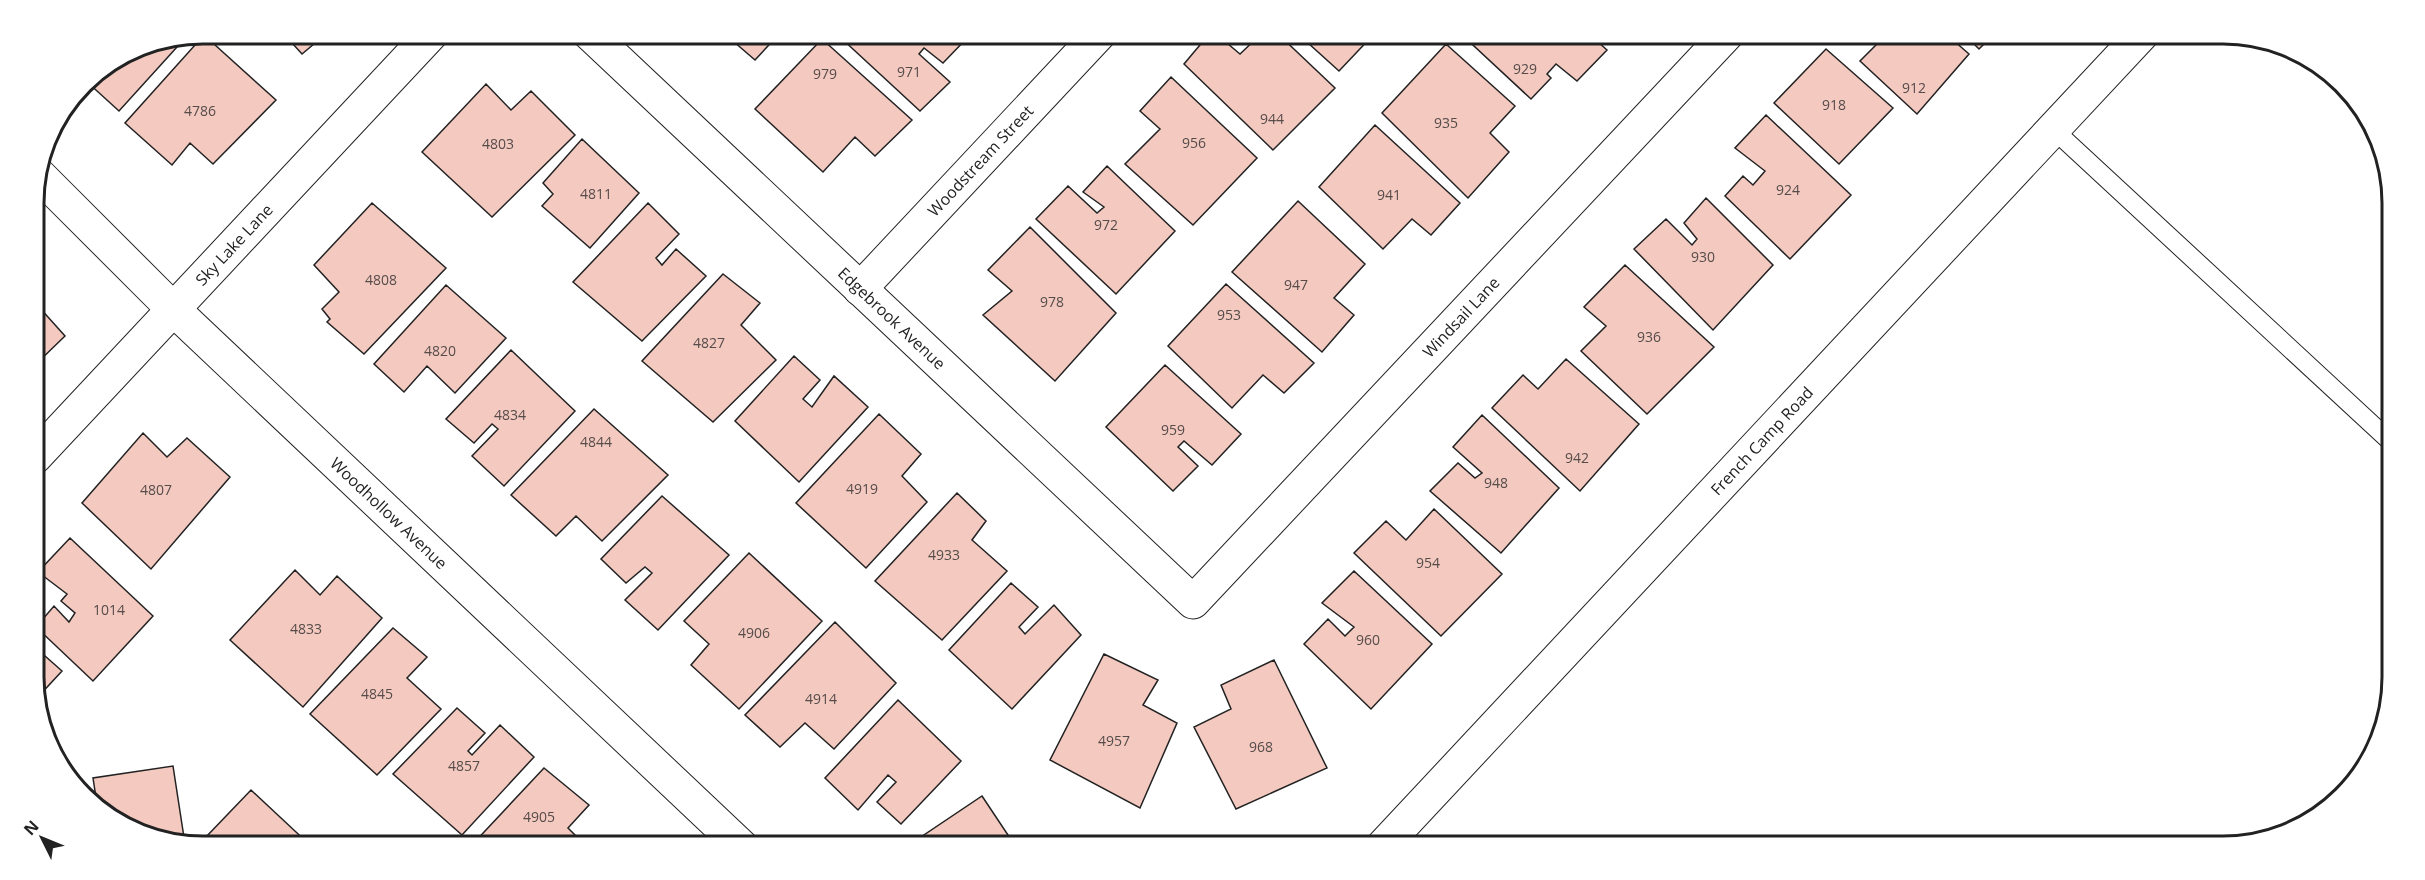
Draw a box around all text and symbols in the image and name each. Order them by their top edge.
house number: 929 [1513,59,1537,78]
house number: 971 [897,62,921,81]
house number: 979 [813,64,837,83]
house number: 912 [1902,78,1926,97]
house number: 918 [1822,95,1846,114]
street label: Woodstream Street [923,100,1038,221]
house number: 4786 [184,101,216,120]
house number: 944 [1260,109,1284,128]
house number: 935 [1434,113,1458,132]
house number: 956 [1182,133,1206,152]
house number: 4803 [482,134,514,153]
house number: 924 [1776,180,1800,199]
house number: 4811 [580,184,612,203]
house number: 941 [1377,185,1401,204]
street label: Sky Lake Lane [190,199,278,290]
house number: 972 [1094,215,1118,234]
house number: 930 [1691,247,1715,266]
street label: Edgebrook Avenue [833,262,950,374]
house number: 4808 [365,270,397,289]
street label: Windsail Lane [1418,272,1504,362]
house number: 947 [1284,275,1308,294]
house number: 978 [1040,292,1064,311]
house number: 953 [1217,305,1241,324]
house number: 936 [1637,327,1661,346]
house number: 4827 [693,333,725,352]
house number: 4820 [424,341,456,360]
street label: French Camp Road [1705,382,1818,500]
house number: 4834 [494,405,526,424]
house number: 959 [1161,420,1185,439]
house number: 4844 [580,432,612,451]
house number: 942 [1565,448,1589,467]
street label: Woodhollow Avenue [326,452,452,574]
house number: 948 [1484,473,1508,492]
house number: 4919 [846,479,878,498]
house number: 4807 [140,480,172,499]
house number: 4933 [928,545,960,564]
house number: 954 [1416,553,1440,572]
house number: 1014 [93,600,125,619]
house number: 4833 [290,619,322,638]
house number: 4906 [738,623,770,642]
house number: 960 [1356,630,1380,649]
house number: 4845 [361,684,393,703]
house number: 4914 [805,689,837,708]
house number: 4957 [1098,731,1130,750]
house number: 968 [1249,737,1273,756]
house number: 4857 [448,756,480,775]
house number: 4905 [523,807,555,826]
north arrow [12,808,72,868]
text: N [19,816,44,840]

